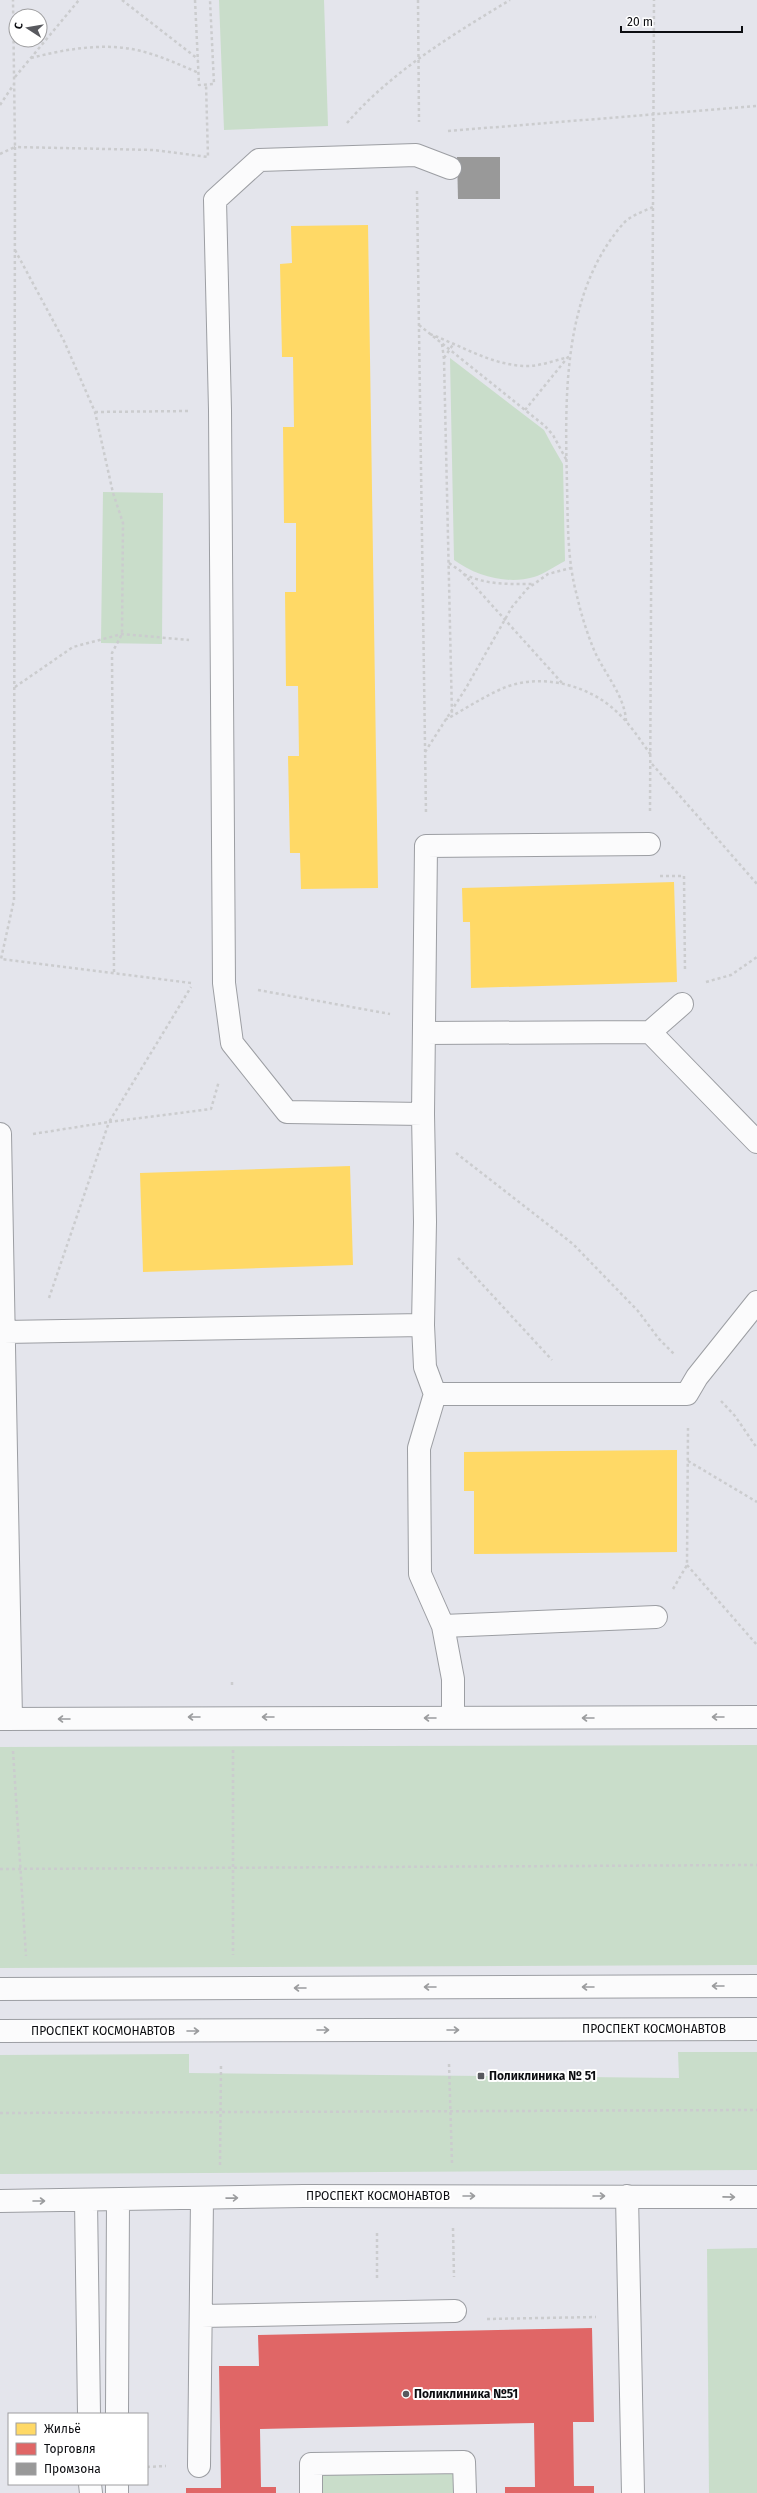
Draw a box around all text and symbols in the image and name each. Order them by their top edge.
north arrow [8,8,48,48]
scale bar [621,8,742,34]
text: 20 m [627,15,653,29]
text: С [12,21,26,30]
one-way arrow [188,1713,201,1721]
one-way arrow [262,1713,275,1721]
one-way arrow [712,1713,725,1721]
one-way arrow [424,1714,437,1722]
one-way arrow [582,1714,595,1722]
one-way arrow [58,1715,71,1722]
one-way arrow [712,1982,725,1990]
one-way arrow [424,1983,437,1991]
one-way arrow [582,1983,595,1991]
one-way arrow [294,1984,307,1992]
street label: ПРОСПЕКТ КОСМОНАВТОВ [582,2022,726,2036]
street label: ПРОСПЕКТ КОСМОНАВТОВ [31,2024,175,2038]
one-way arrow [316,2026,329,2034]
one-way arrow [446,2026,459,2034]
one-way arrow [186,2027,199,2035]
place label: Поликлиника № 51 [489,2069,596,2083]
marker: Поликлиника № 51 [476,2071,486,2081]
street label: ПРОСПЕКТ КОСМОНАВТОВ [306,2189,450,2203]
one-way arrow [462,2192,475,2200]
one-way arrow [592,2192,605,2200]
one-way arrow [722,2193,735,2201]
one-way arrow [225,2194,238,2201]
one-way arrow [32,2197,45,2205]
place label: Поликлиника №51 [414,2387,518,2401]
marker: Поликлиника №51 [401,2389,411,2399]
legend [8,2413,148,2485]
text: Жильё [44,2422,81,2436]
text: Торговля [44,2442,96,2456]
text: Промзона [44,2462,101,2476]

